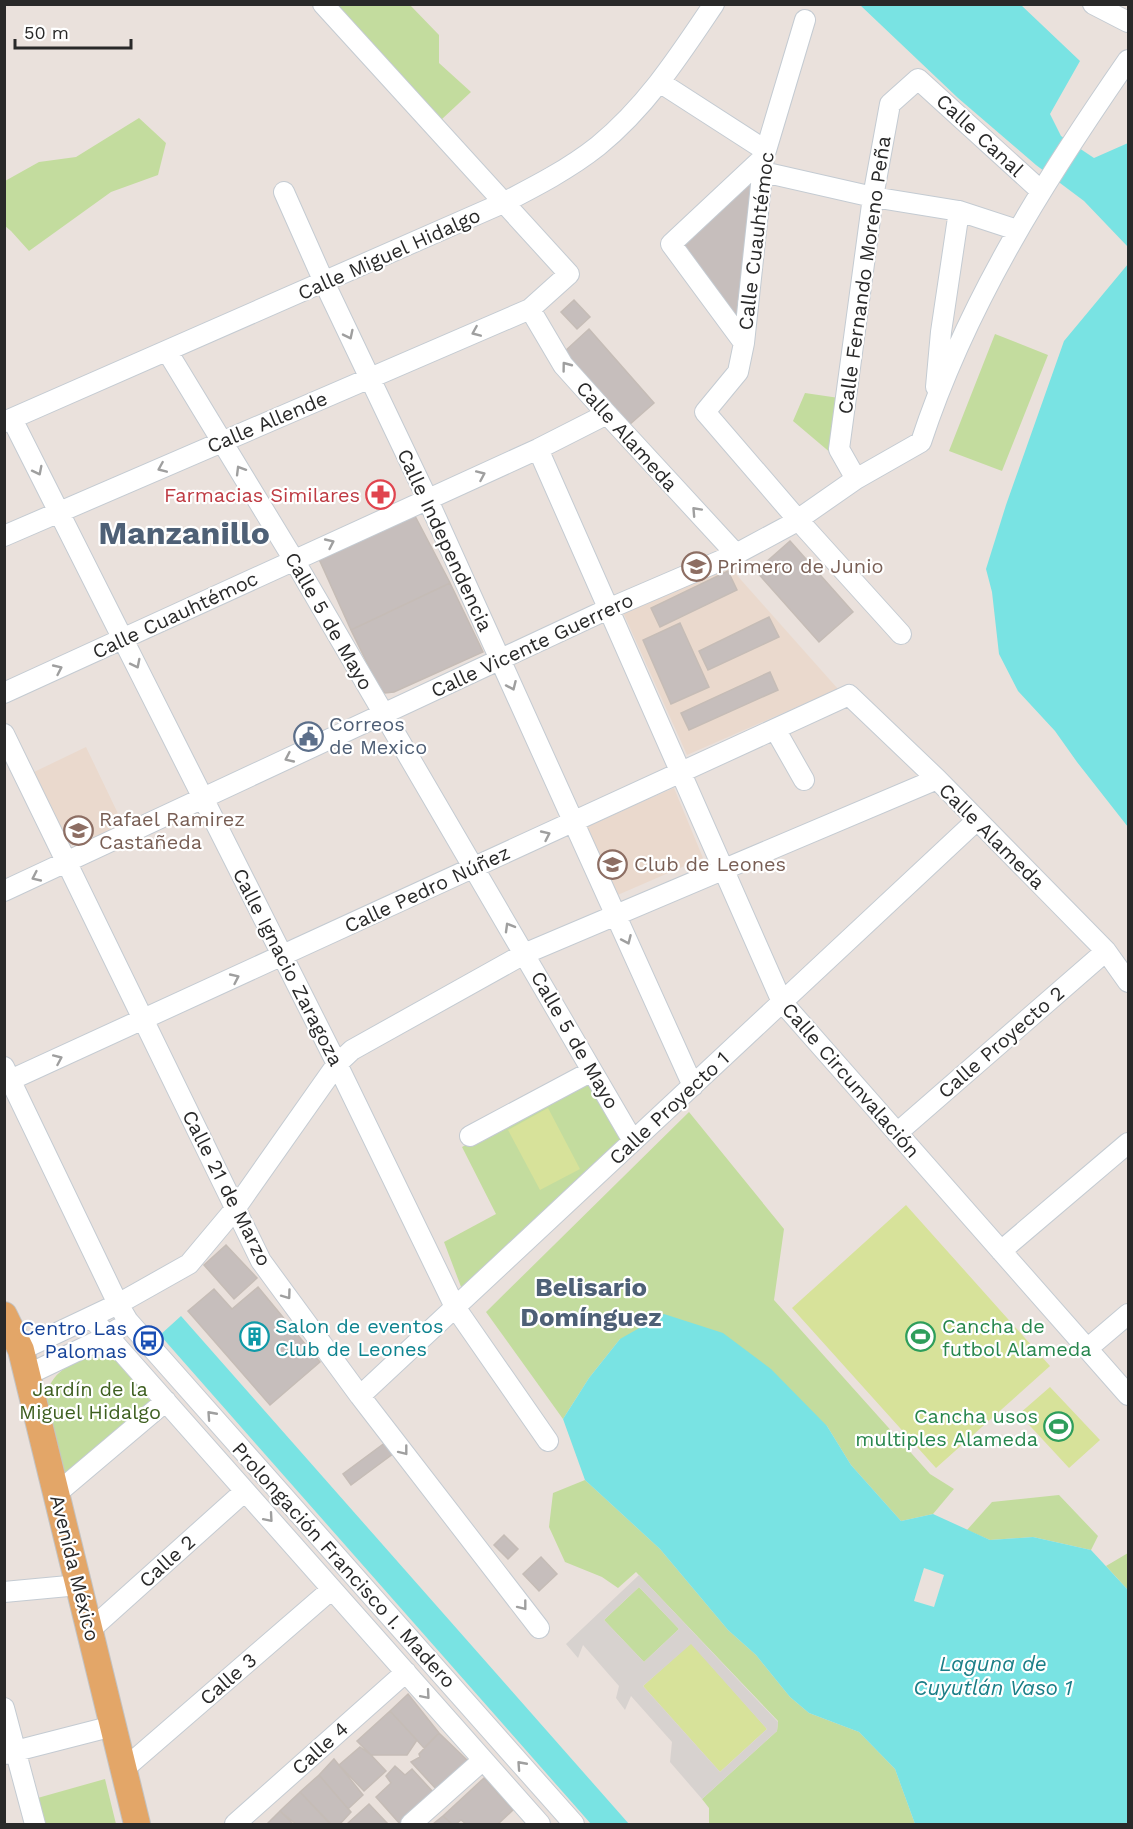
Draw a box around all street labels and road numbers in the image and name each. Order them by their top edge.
street label: Calle Canal [931,89,1029,181]
street label: Calle Fernando Moreno Peña [833,134,895,416]
street label: Calle Cuauhtémoc [733,150,779,332]
street label: Calle Miguel Hidalgo [294,203,484,305]
street label: Calle Alameda [571,376,683,496]
street label: Calle Allende [203,386,331,458]
street label: Calle Independencia [392,445,498,635]
street label: Calle 5 de Mayo [280,548,378,694]
street label: Calle Cuauhtémoc [88,566,262,664]
street label: Calle Vicente Guerrero [427,587,637,703]
street label: Calle Alameda [934,778,1050,894]
street label: Calle Pedro Núñez [340,840,514,938]
street label: Calle Ignacio Zaragoza [228,864,348,1070]
street label: Calle 5 de Mayo [526,967,624,1113]
street label: Calle Proyecto 2 [933,981,1069,1103]
street label: Calle Circunvalación [777,997,925,1163]
street label: Calle Proyecto 1 [604,1046,734,1170]
street label: Calle 21 de Marzo [177,1106,277,1270]
street label: Prolongación Francisco I. Madero [227,1437,461,1693]
street label: Avenida México [45,1492,105,1644]
street label: Calle 2 [134,1530,200,1592]
street label: Calle 3 [195,1648,261,1710]
street label: Calle 4 [287,1716,353,1780]

